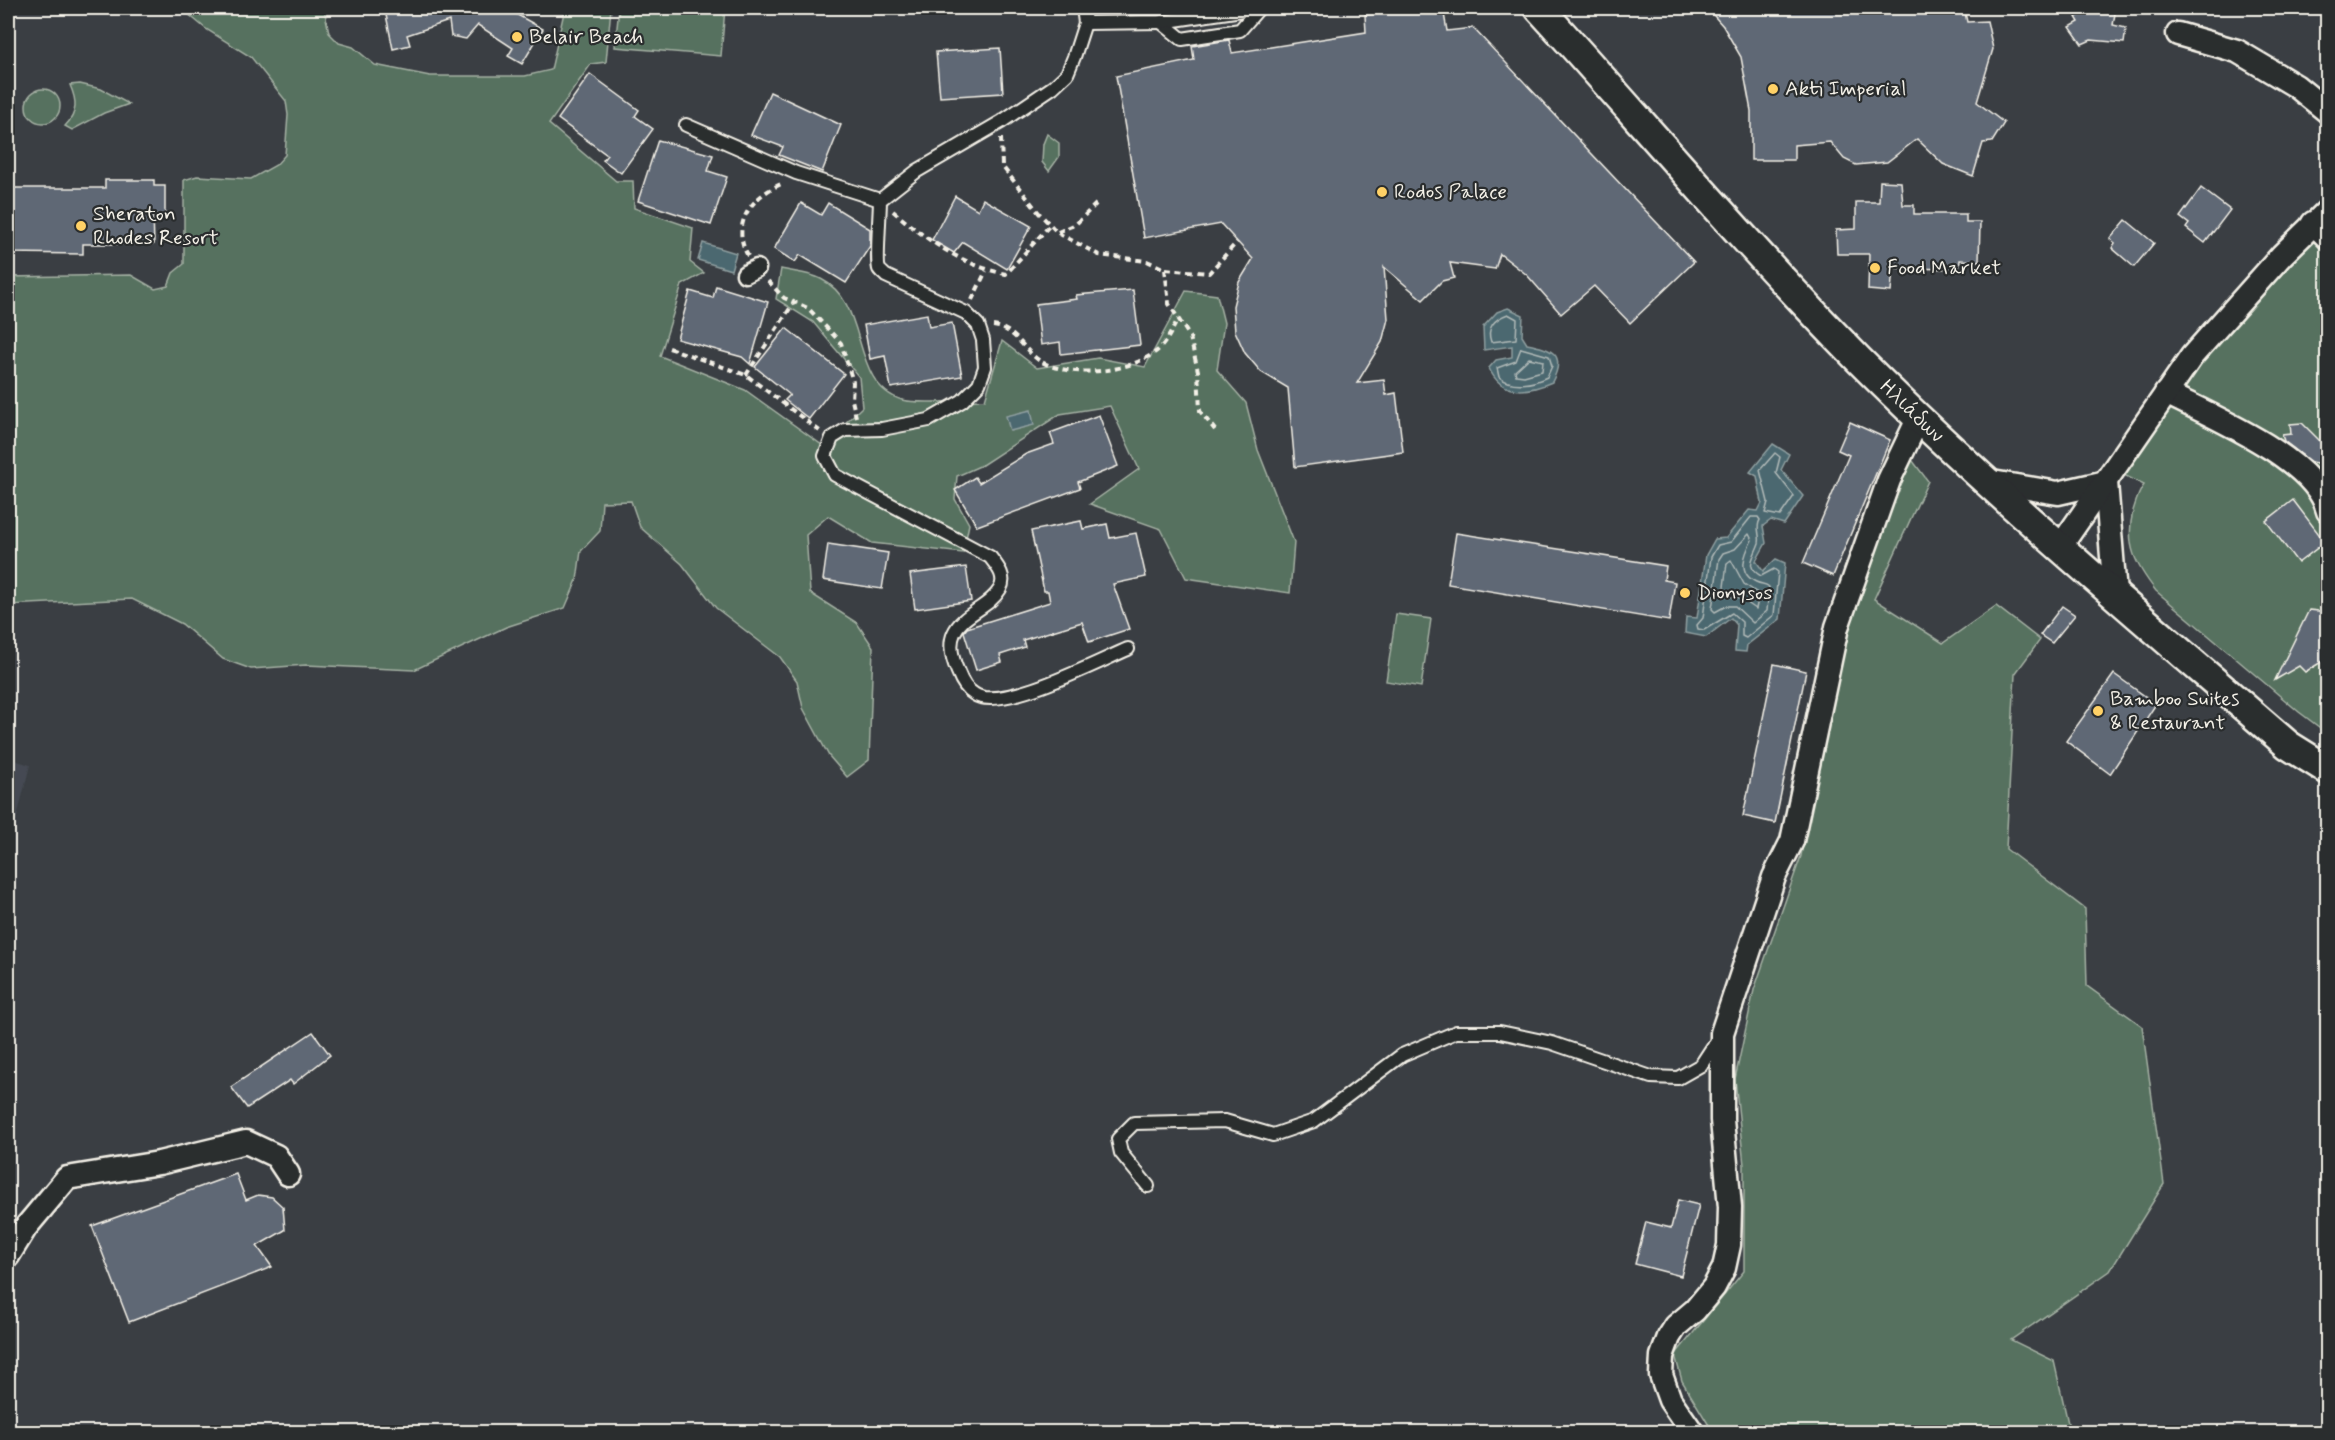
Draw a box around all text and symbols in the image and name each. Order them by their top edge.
place label: Belair Beach [529,23,643,51]
marker: Belair Beach [510,30,524,44]
place label: Akti Imperial [1785,75,1907,103]
marker: Akti Imperial [1766,82,1780,96]
place label: Rodos Palace [1394,178,1507,206]
marker: Rodos Palace [1375,185,1389,199]
place label: Sheraton Rhodes Resort [93,200,219,252]
marker: Sheraton Rhodes Resort [74,219,88,233]
place label: Food Market [1887,254,2001,282]
marker: Food Market [1868,261,1882,275]
street label: Ηλιάδων [1873,373,1950,449]
place label: Dionysos [1697,579,1773,607]
marker: Dionysos [1678,586,1692,600]
place label: Bamboo Suites & Restaurant [2110,685,2239,737]
marker: Bamboo Suites & Restaurant [2091,704,2105,718]

